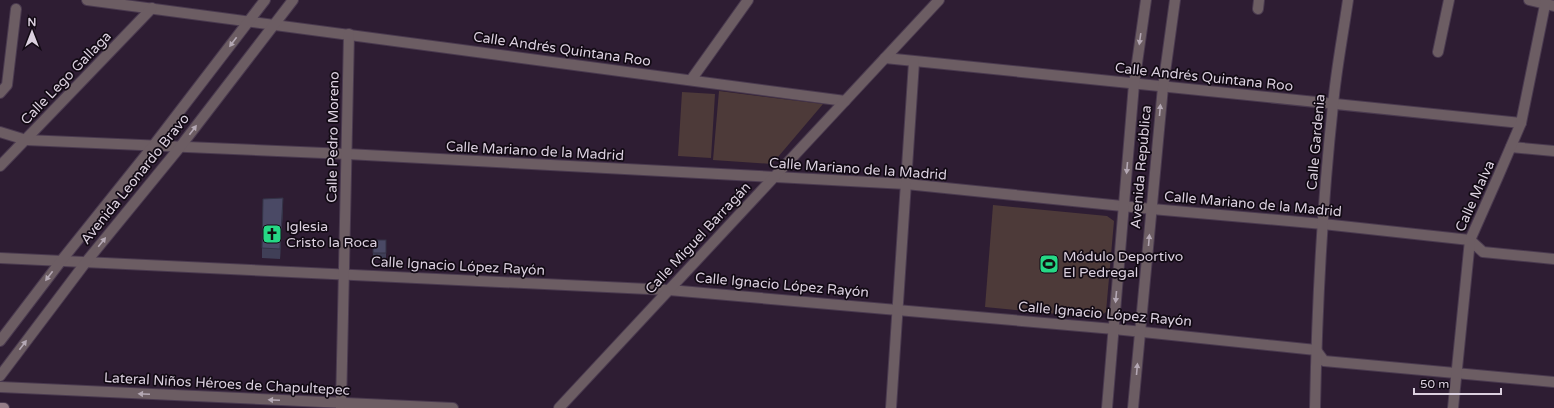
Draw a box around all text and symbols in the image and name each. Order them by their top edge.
north arrow [12,12,52,52]
text: N [28,16,36,29]
street label: Calle Lego Gallaga [17,28,115,128]
street label: Calle Andrés Quintana Roo [472,28,652,70]
one-way arrow [1137,33,1143,45]
one-way arrow [229,37,237,47]
street label: Calle Andrés Quintana Roo [1114,59,1294,95]
street label: Calle Pedro Moreno [323,71,343,203]
street label: Calle Gardenia [1303,93,1329,191]
one-way arrow [1157,104,1164,116]
street label: Avenida República [1127,105,1155,229]
street label: Avenida Leonardo Bravo [77,110,193,248]
one-way arrow [189,124,197,135]
street label: Calle Mariano de la Madrid [446,138,624,164]
street label: Calle Mariano de la Madrid [769,154,947,184]
street label: Calle Malva [1452,158,1498,234]
one-way arrow [1124,162,1130,174]
street label: Calle Miguel Barragán [642,179,754,297]
street label: Calle Mariano de la Madrid [1163,188,1343,220]
place label: Iglesia Cristo la Roca [286,218,377,251]
church icon: Iglesia Cristo la Roca [261,223,283,245]
one-way arrow [1145,234,1152,246]
one-way arrow [98,236,107,247]
place label: Módulo Deportivo El Pedregal [1063,248,1183,281]
street label: Calle Ignacio López Rayón [370,253,546,279]
sports icon: Módulo Deportivo El Pedregal [1038,253,1060,275]
street label: Calle Ignacio López Rayón [694,269,870,301]
one-way arrow [45,271,53,282]
one-way arrow [1113,291,1120,303]
street label: Calle Ignacio López Rayón [1017,298,1193,330]
one-way arrow [19,339,28,350]
one-way arrow [1134,363,1140,375]
street label: Lateral Niños Héroes de Chapultepec [104,369,350,399]
scale bar [1414,370,1501,396]
text: 50 m [1420,377,1449,391]
one-way arrow [138,391,150,398]
one-way arrow [268,397,280,404]

